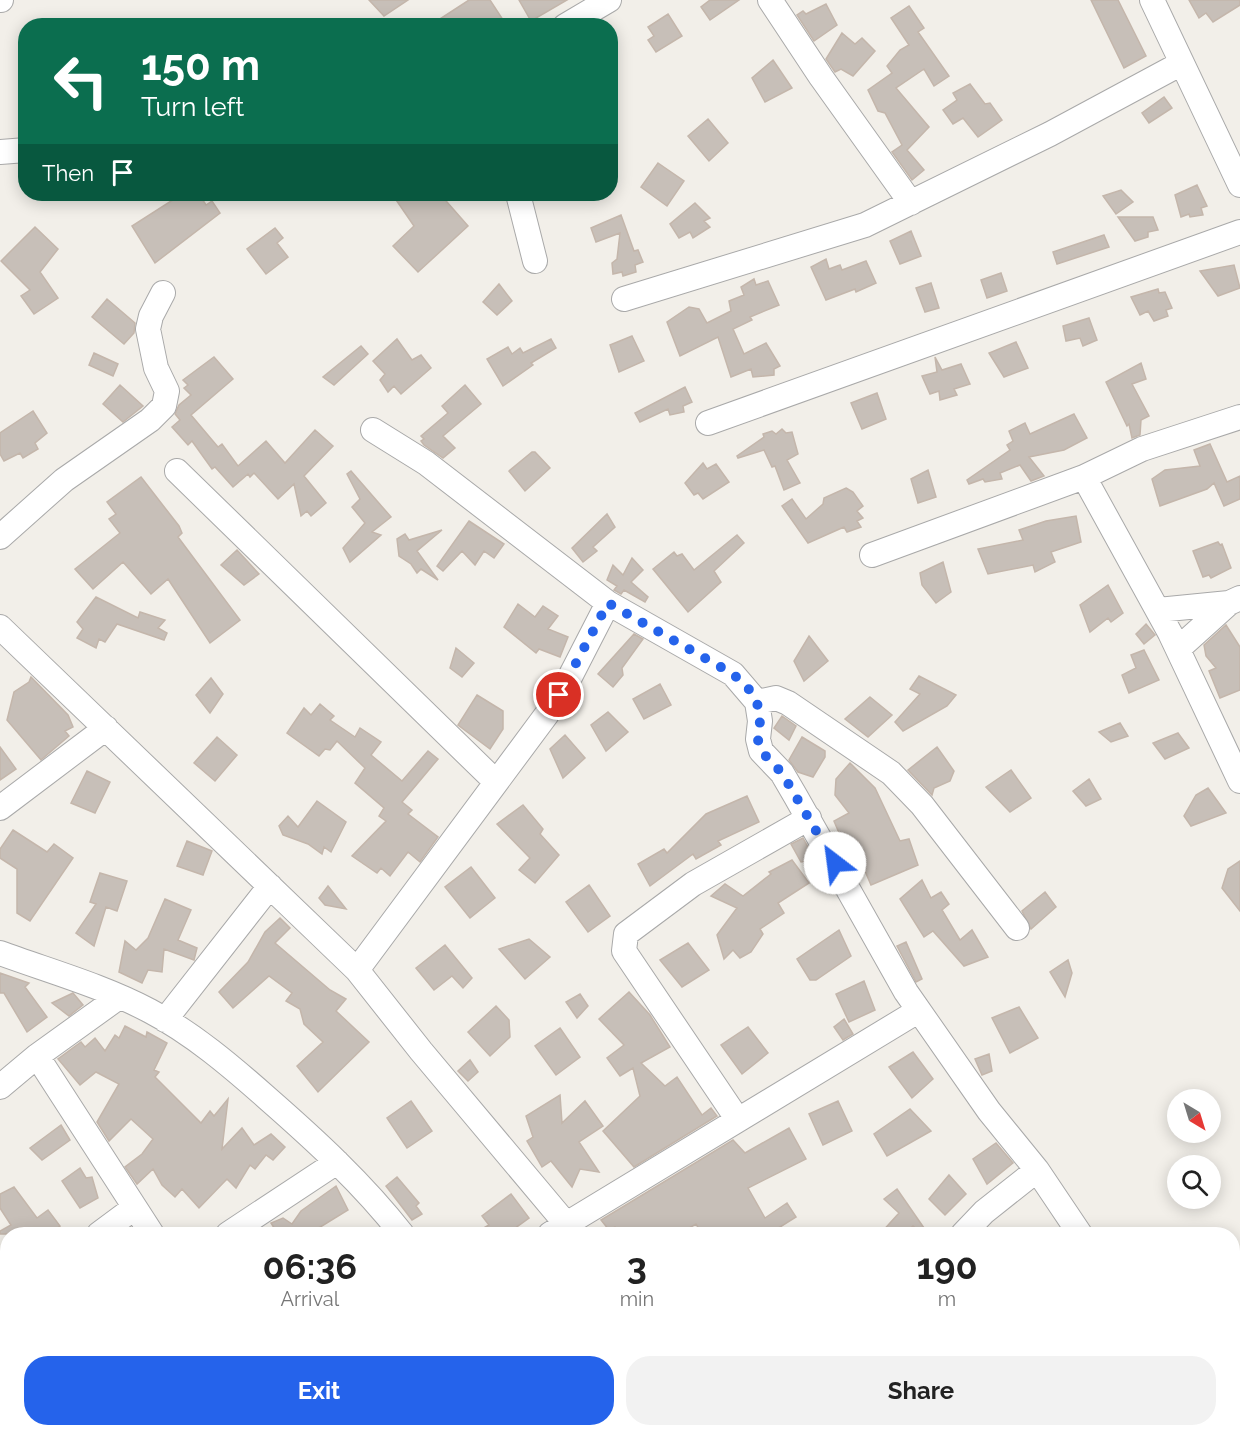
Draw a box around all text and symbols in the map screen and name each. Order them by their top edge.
text: 150 m [141,41,260,90]
icon: left [42,42,120,120]
text: Turn left [141,91,244,122]
icon: arrive [106,156,139,189]
text: Then [42,160,94,186]
pin [533,669,584,720]
icon: arrive [542,678,575,711]
position arrow [803,831,867,895]
north arrow [1167,1089,1221,1143]
map controls [1167,1089,1221,1209]
button: search [1167,1155,1221,1209]
text: 06:36 [262,1245,357,1287]
text: 3 [627,1245,647,1287]
text: 190 [916,1245,978,1287]
text: Arrival [280,1287,339,1311]
text: min [620,1287,654,1311]
text: m [938,1287,956,1311]
button: Exit [24,1356,614,1425]
button: Share [626,1356,1216,1425]

